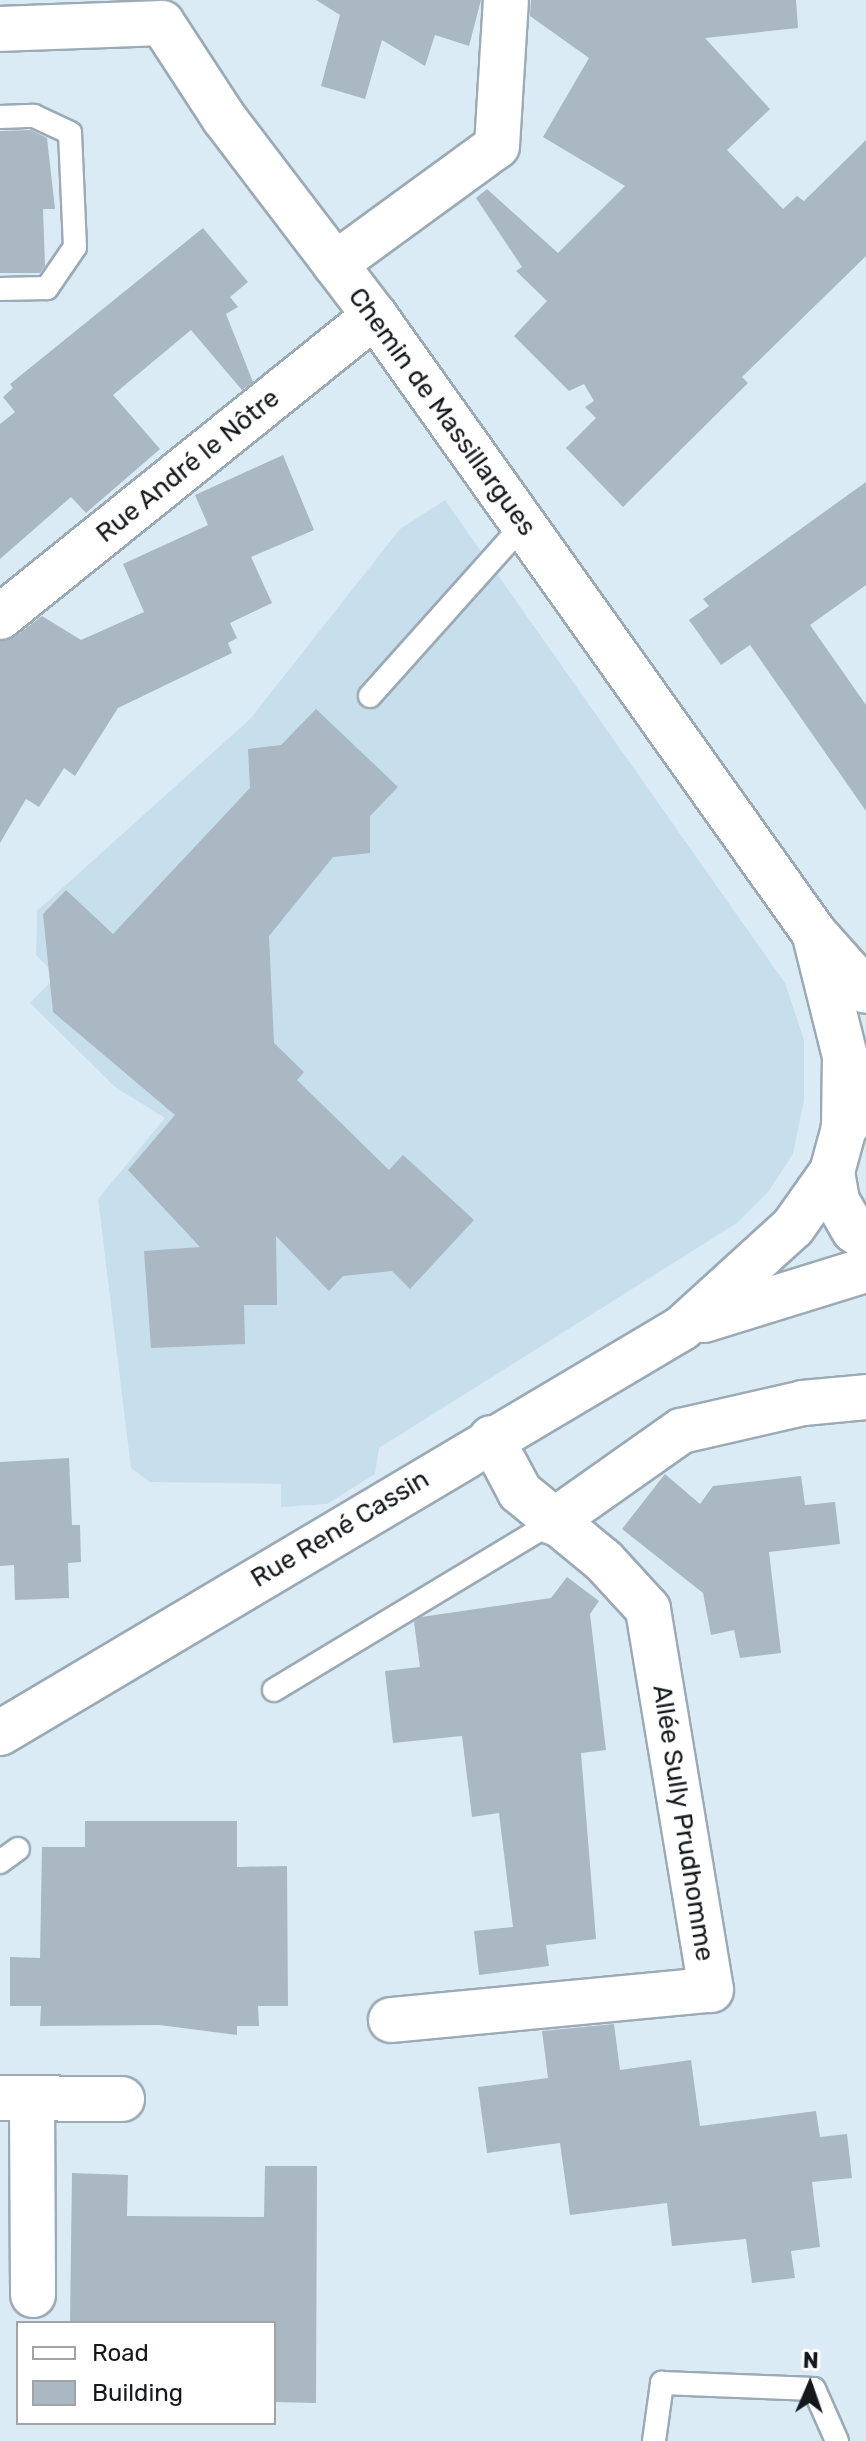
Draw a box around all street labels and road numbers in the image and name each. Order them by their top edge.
street label: Chemin de Massillargues [341,282,543,542]
street label: Rue André le Nôtre [90,382,286,550]
street label: Rue René Cassin [245,1464,435,1594]
street label: Allée Sully Prudhomme [646,1682,720,1964]

